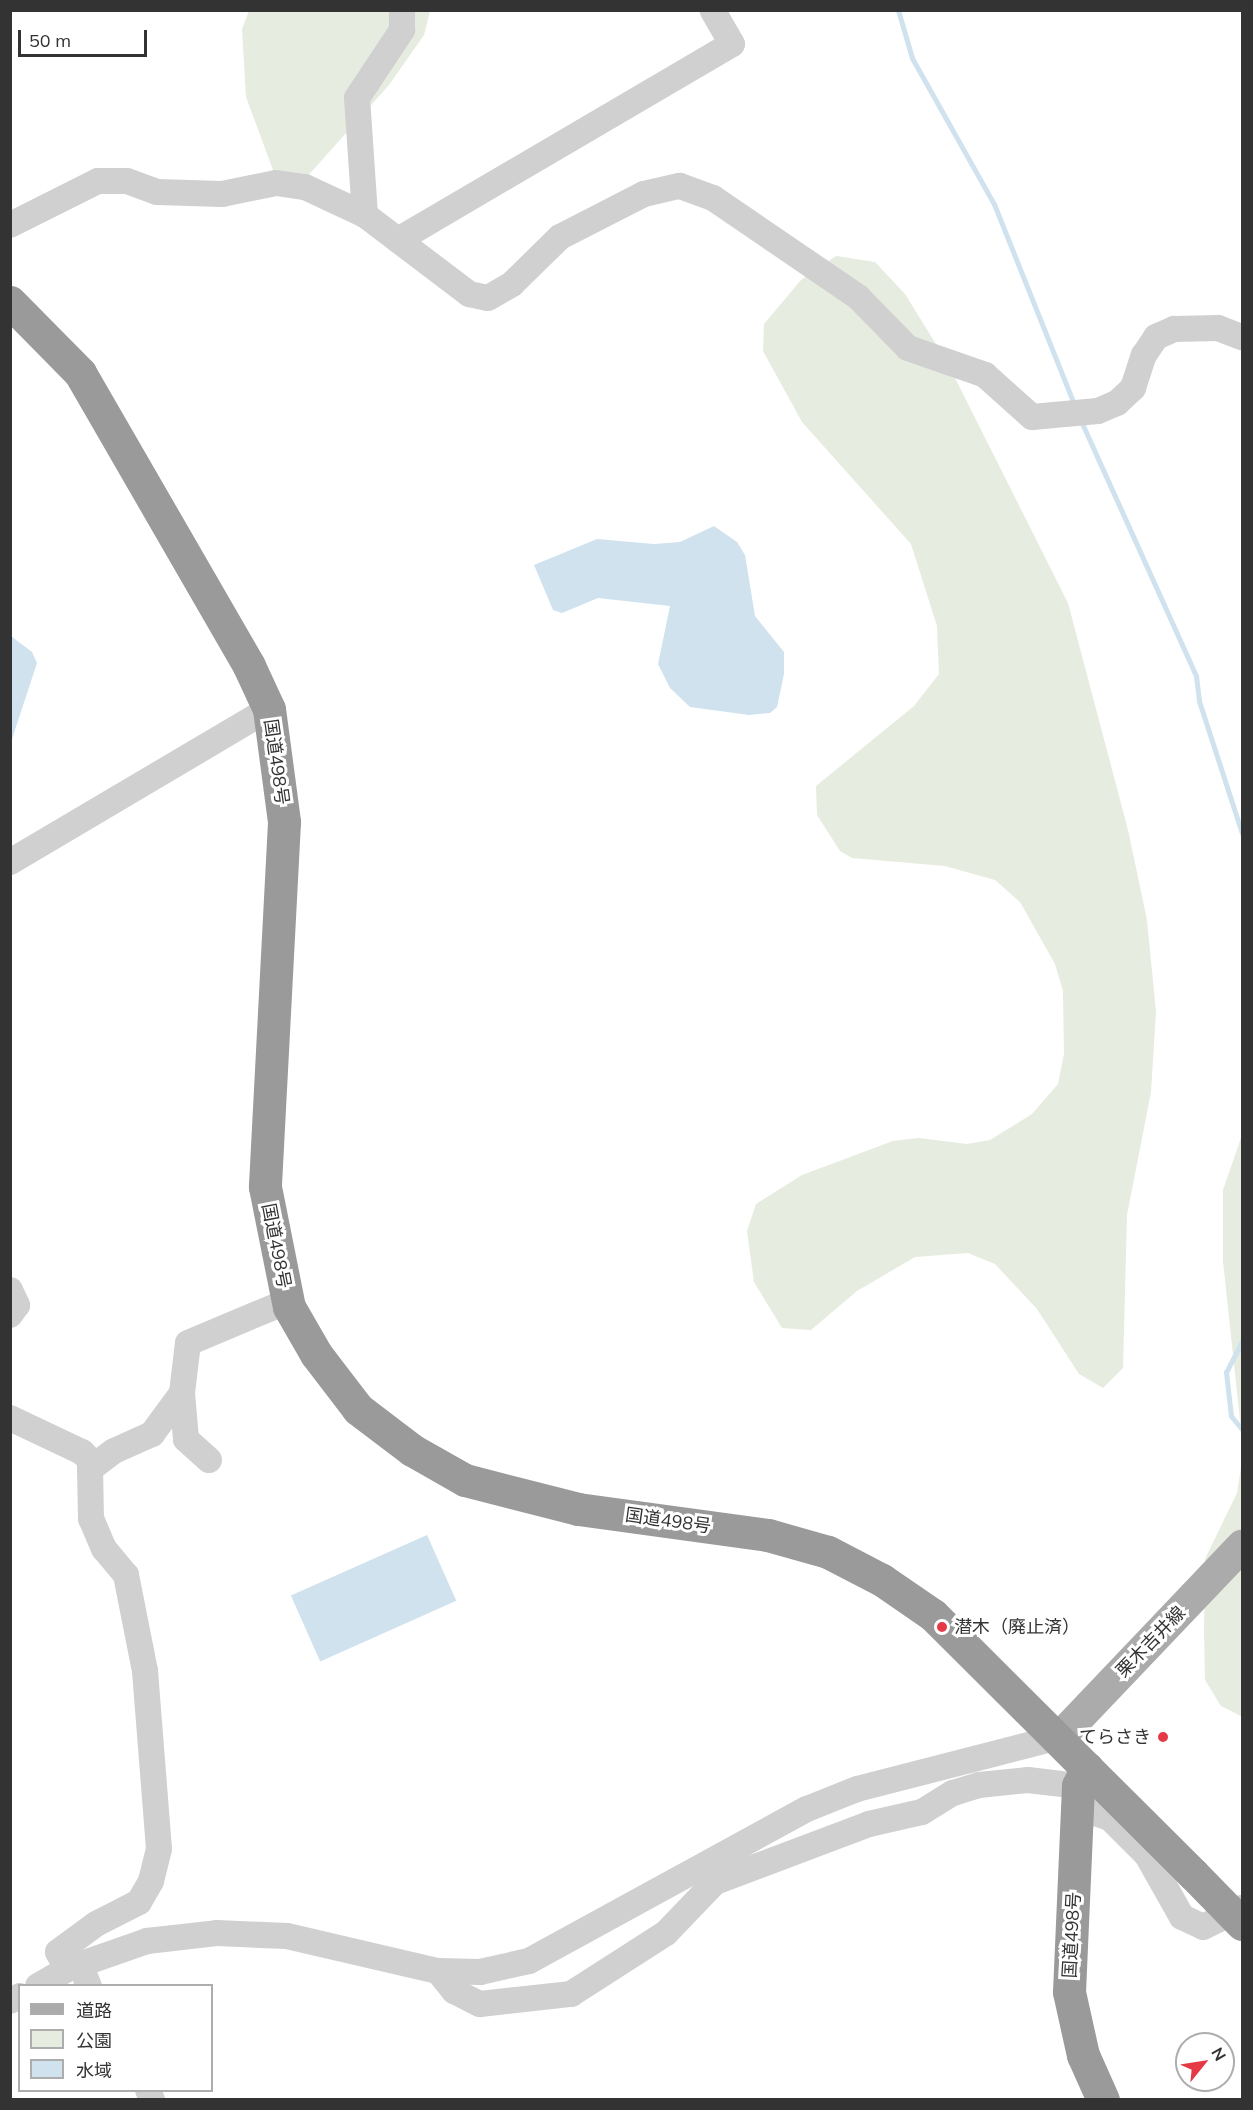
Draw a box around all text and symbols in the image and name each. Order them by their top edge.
scale bar [21,18,150,56]
text: 50 m [29,29,71,52]
street label: 国道498号 [259,718,293,806]
street label: 国道498号 [257,1202,295,1290]
street label: 国道498号 [624,1504,712,1538]
street label: 栗木吉井線 [1112,1602,1190,1682]
place label: 潜木（廃止済） [954,1616,1080,1638]
marker: 潜木（廃止済） [935,1620,949,1634]
place label: てらさき [1079,1726,1151,1748]
marker: てらさき [1156,1730,1170,1744]
street label: 国道498号 [1059,1891,1085,1979]
legend [18,1984,213,2092]
text: 道路 [76,1999,112,2022]
text: 公園 [76,2029,112,2052]
north arrow [1175,2032,1235,2092]
text: N [1207,2044,1231,2064]
text: 水域 [76,2059,112,2082]

